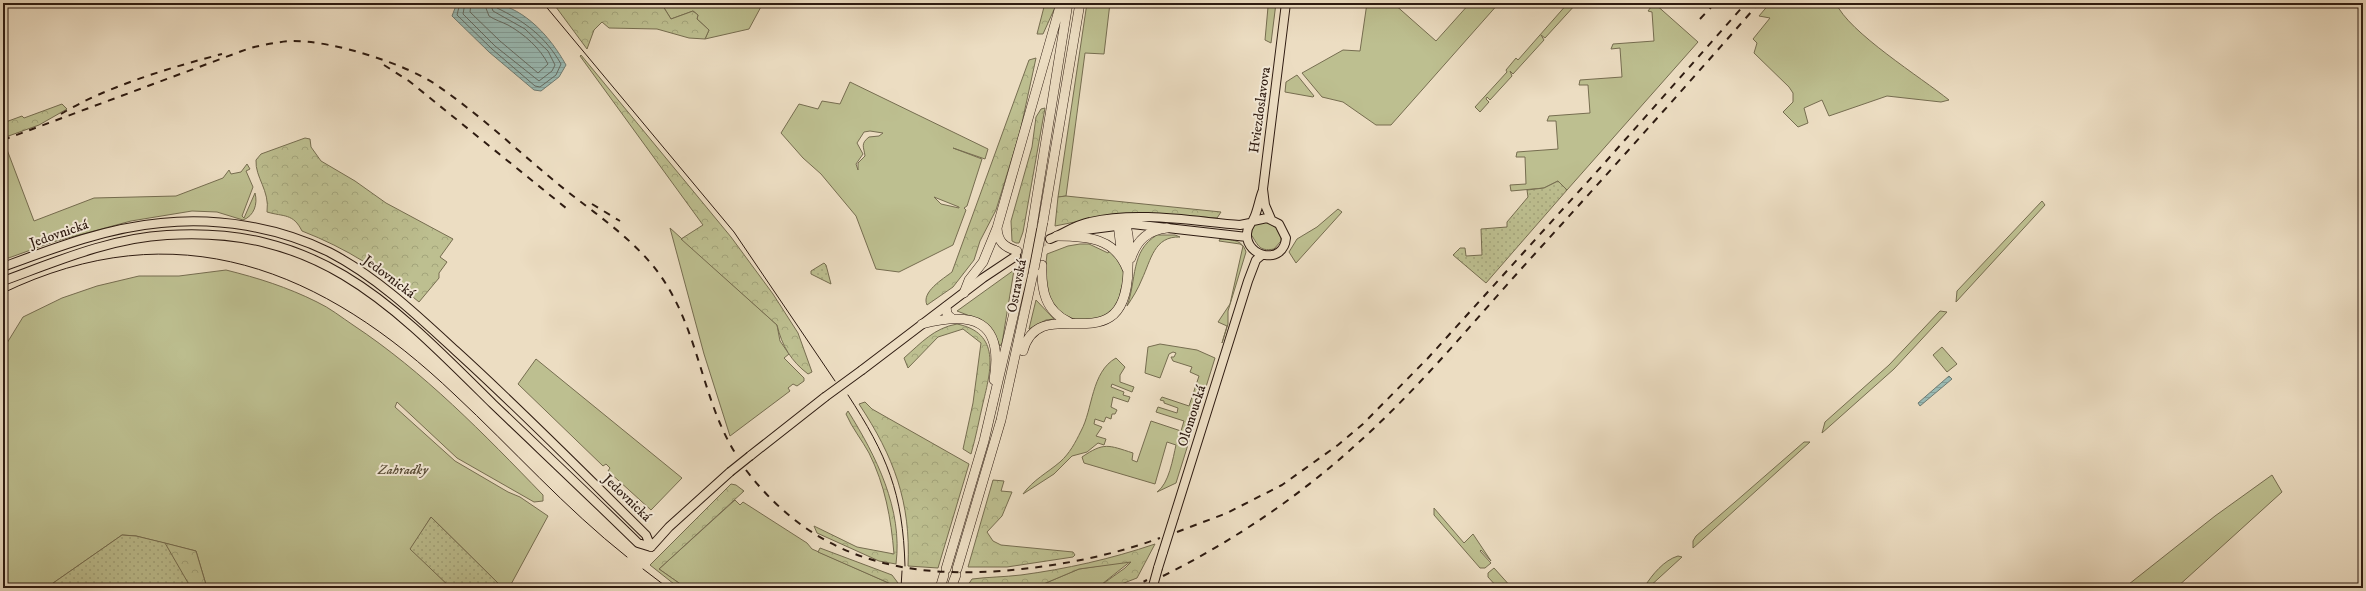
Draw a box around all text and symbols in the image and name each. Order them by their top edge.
street label: Hviezdoslavova [1245,66,1275,154]
street label: Jedovnická [25,216,91,253]
street label: Jedovnická [358,250,419,303]
street label: Ostravská [1003,258,1031,314]
street label: Olomoucká [1174,383,1210,449]
park label: Zahradky [377,461,429,479]
street label: Jedovnická [597,469,655,526]

